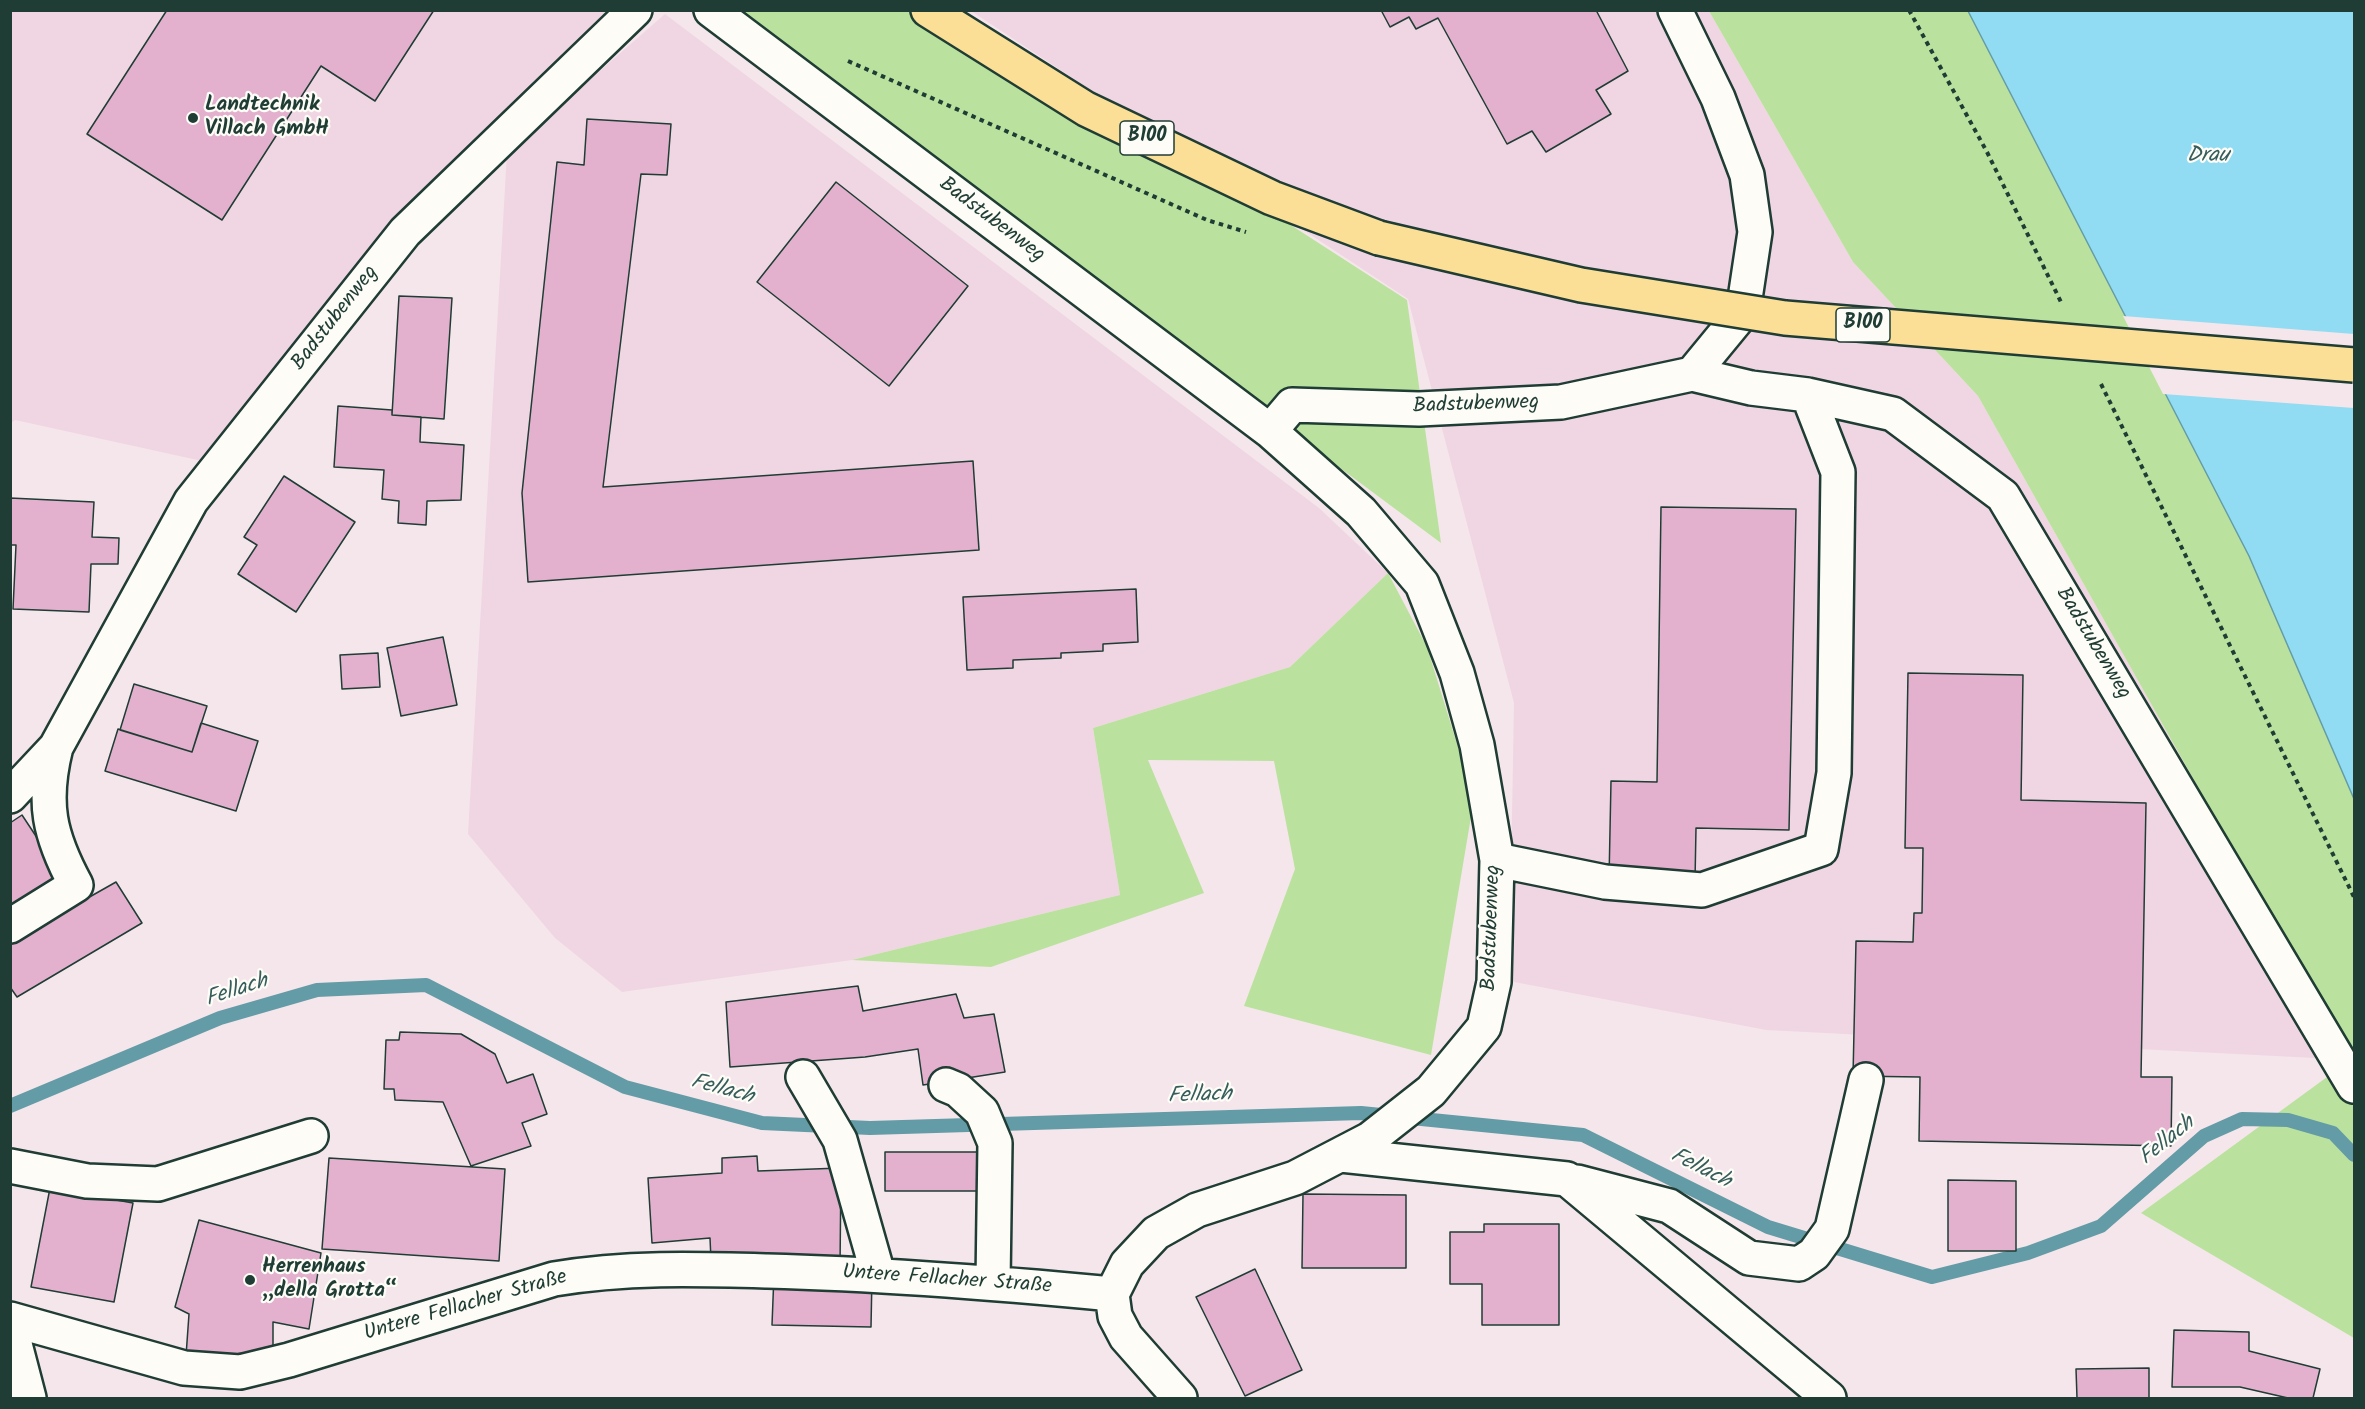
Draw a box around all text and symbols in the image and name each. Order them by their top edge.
place label: Landtechnik Villach GmbH [205,93,329,143]
marker: Landtechnik Villach GmbH [186,111,200,125]
road number: B100 [1120,121,1174,155]
water label: Drau [2187,144,2229,170]
street label: Badstubenweg [933,173,1049,269]
street label: Badstubenweg [287,262,385,376]
road number: B100 [1836,308,1890,342]
street label: Badstubenweg [1413,391,1539,421]
street label: Badstubenweg [2049,583,2135,705]
street label: Badstubenweg [1478,865,1508,991]
water label: Fellach [202,970,272,1014]
water label: Fellach [688,1070,756,1112]
water label: Fellach [1168,1083,1232,1111]
water label: Fellach [2135,1112,2201,1172]
water label: Fellach [1665,1144,1735,1196]
place label: Herrenhaus „della Grotta“ [262,1255,398,1305]
street label: Untere Fellacher Straße [841,1261,1053,1301]
street label: Untere Fellacher Straße [362,1266,570,1348]
marker: Herrenhaus „della Grotta“ [243,1273,257,1287]

